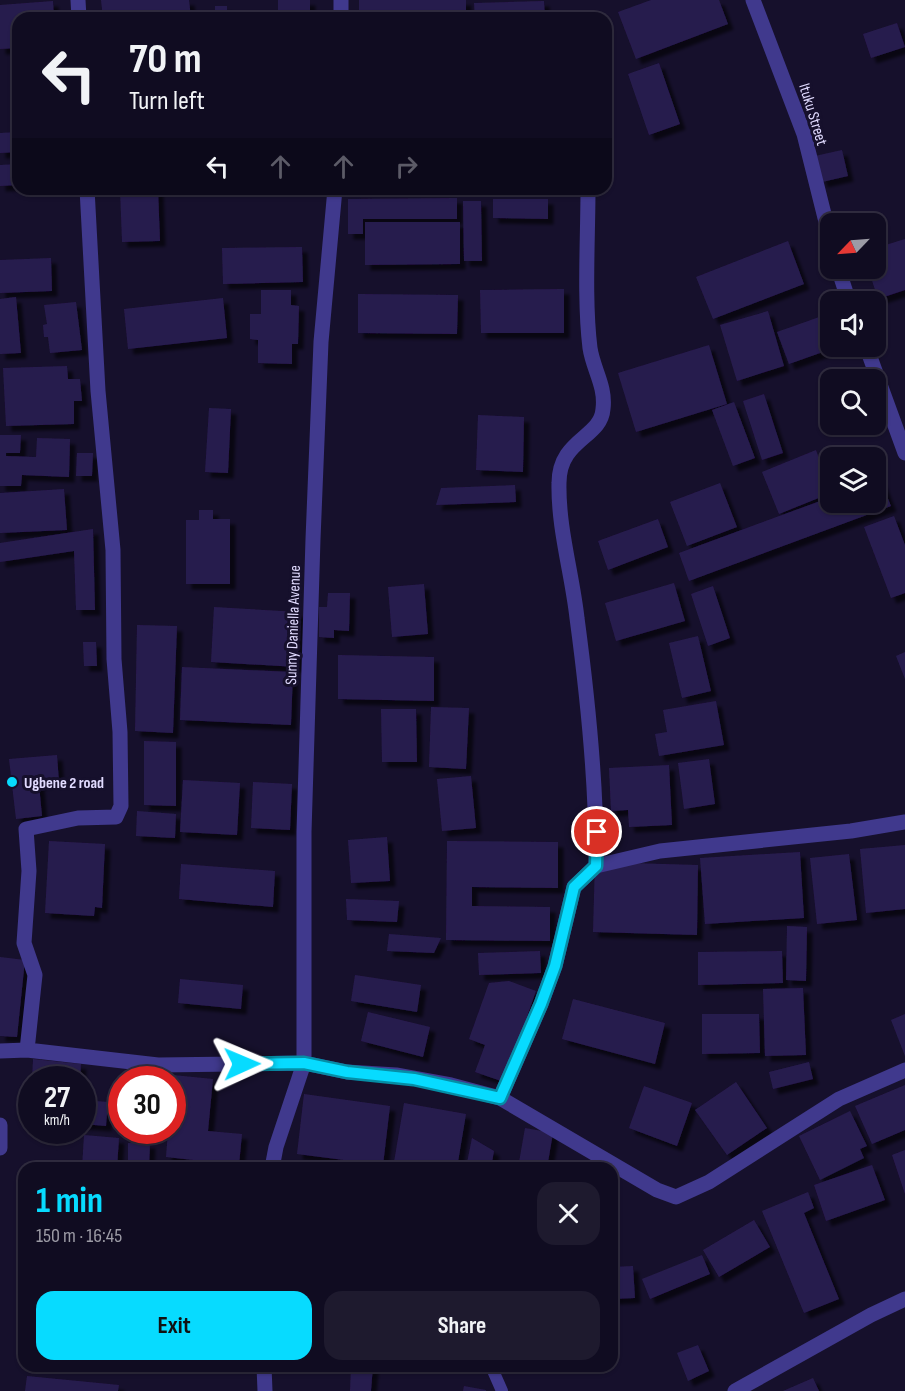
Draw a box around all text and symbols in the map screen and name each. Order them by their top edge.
text: 70 m [129,34,202,85]
icon: left [30,36,108,114]
street label: Ituku Street [794,81,831,148]
text: Turn left [129,85,205,117]
icon: left [201,150,234,183]
icon: ahead [264,150,297,183]
icon: ahead [327,150,360,183]
icon: right [390,150,423,183]
north arrow [820,213,886,279]
map controls [820,213,886,513]
button: sound [820,291,886,357]
button: search [820,369,886,435]
button: layers [820,447,886,513]
street label: Sunny Daniella Avenue [282,565,305,685]
place label: Ugbene 2 road [24,774,104,793]
marker: Ugbene 2 road [5,775,19,789]
pin [571,806,622,857]
icon: arrive [580,815,613,848]
position arrow [210,1032,274,1096]
speed limit sign: 30 [108,1066,186,1144]
text: 27 [44,1080,70,1116]
text: km/h [44,1111,70,1130]
text: 1 min [36,1180,103,1223]
button: close [537,1182,600,1245]
text: 150 m · 16:45 [36,1224,122,1248]
button: Exit [36,1291,312,1360]
button: Share [324,1291,600,1360]

